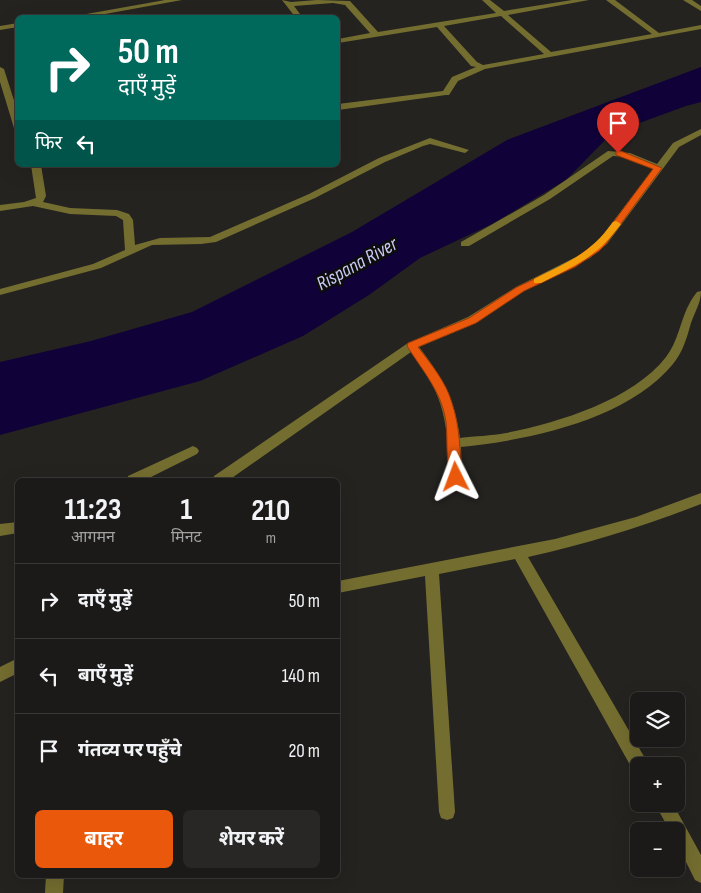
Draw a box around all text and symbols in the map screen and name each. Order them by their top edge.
text: 50 m [118,31,179,74]
icon: right [35,35,100,100]
text: दाएँ मुड़ें [118,74,176,101]
pin [597,102,639,153]
icon: arrive [604,109,632,137]
icon: left [72,130,100,158]
text: फिर [35,132,62,155]
water label: Rispana River [312,231,403,296]
position arrow [429,450,481,502]
text: 11:23 [65,492,121,528]
text: 1 [180,492,192,528]
text: 210 [251,493,290,529]
text: आगमन [71,528,115,547]
text: मिनट [171,528,202,547]
text: m [266,529,276,548]
icon: right [35,587,63,615]
text: दाएँ मुड़ें [78,589,132,612]
text: 50 m [289,590,320,613]
icon: left [35,662,63,690]
text: बाएँ मुड़ें [78,664,133,687]
text: 140 m [282,665,320,688]
map controls [630,692,685,877]
button: layers [630,692,685,747]
icon: arrive [35,737,63,765]
text: गंतव्य पर पहुँचे [78,739,182,762]
text: 20 m [288,740,320,763]
button: + [630,757,685,812]
button: बाहर [35,810,173,868]
button: शेयर करें [183,810,320,868]
button: − [630,822,685,877]

